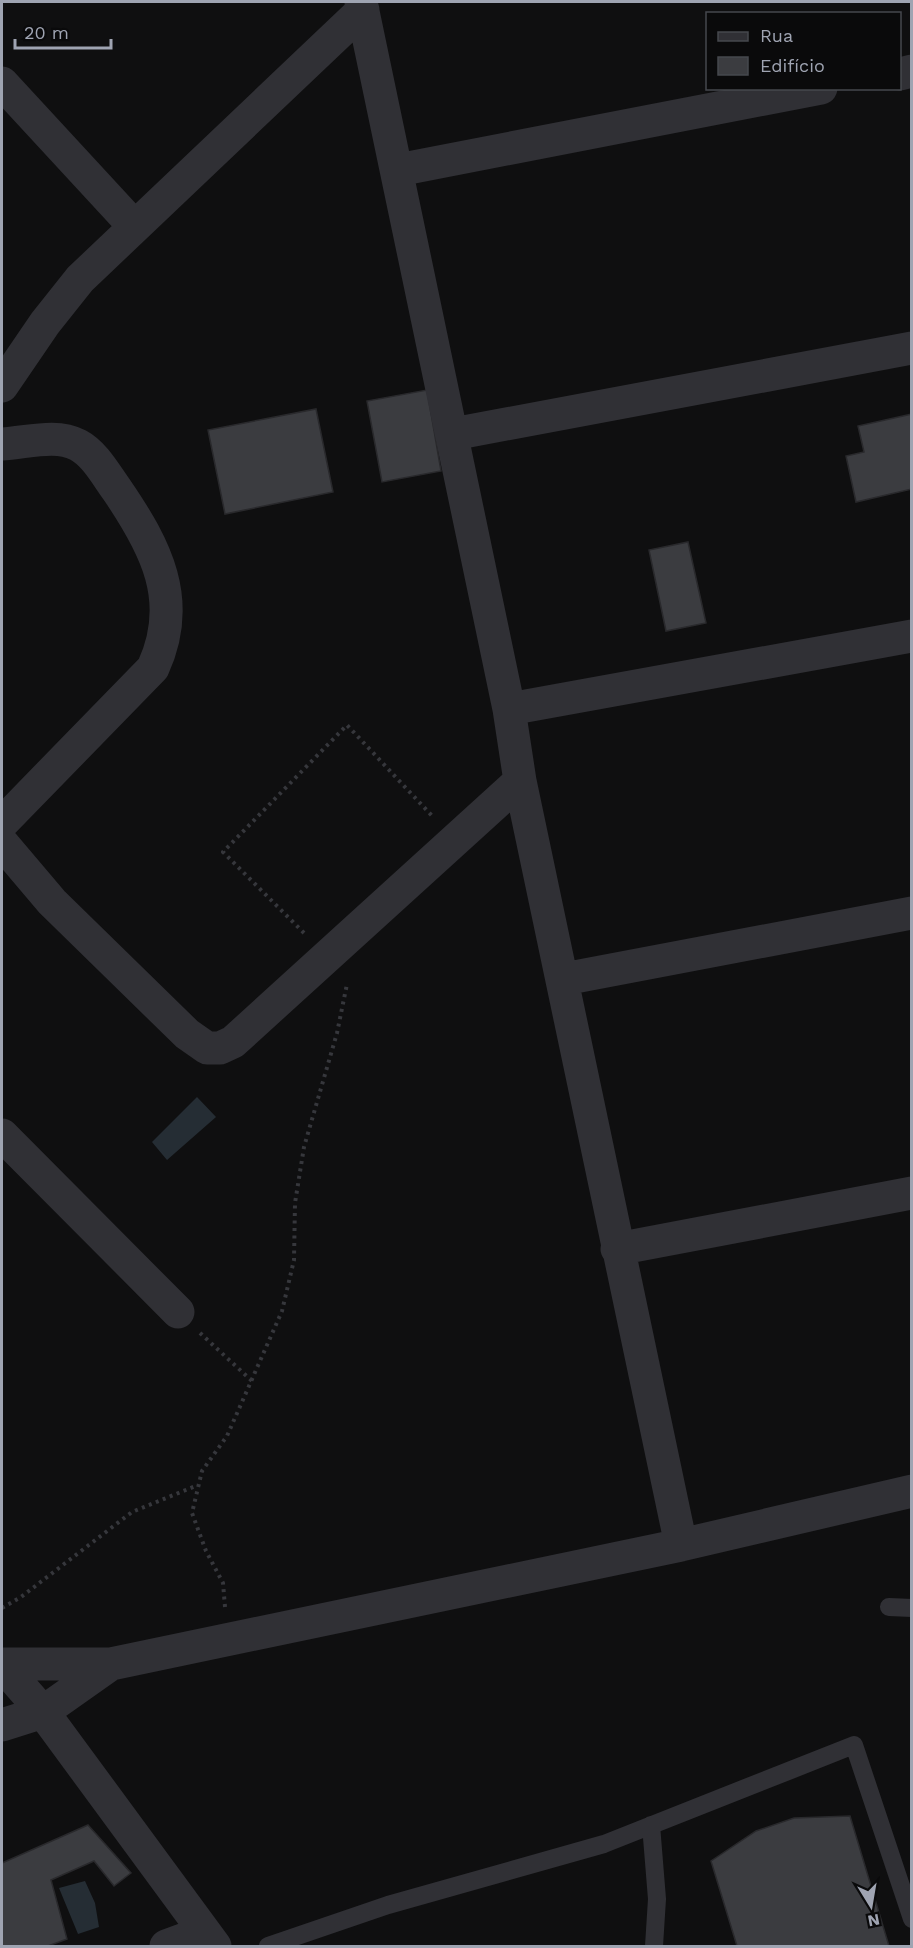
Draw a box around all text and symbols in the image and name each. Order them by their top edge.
scale bar [15,12,111,50]
legend [706,12,901,90]
text: 20 m [24,22,69,43]
text: Rua [760,25,793,46]
text: Edifício [760,55,825,76]
north arrow [841,1876,901,1936]
text: N [866,1910,881,1931]

